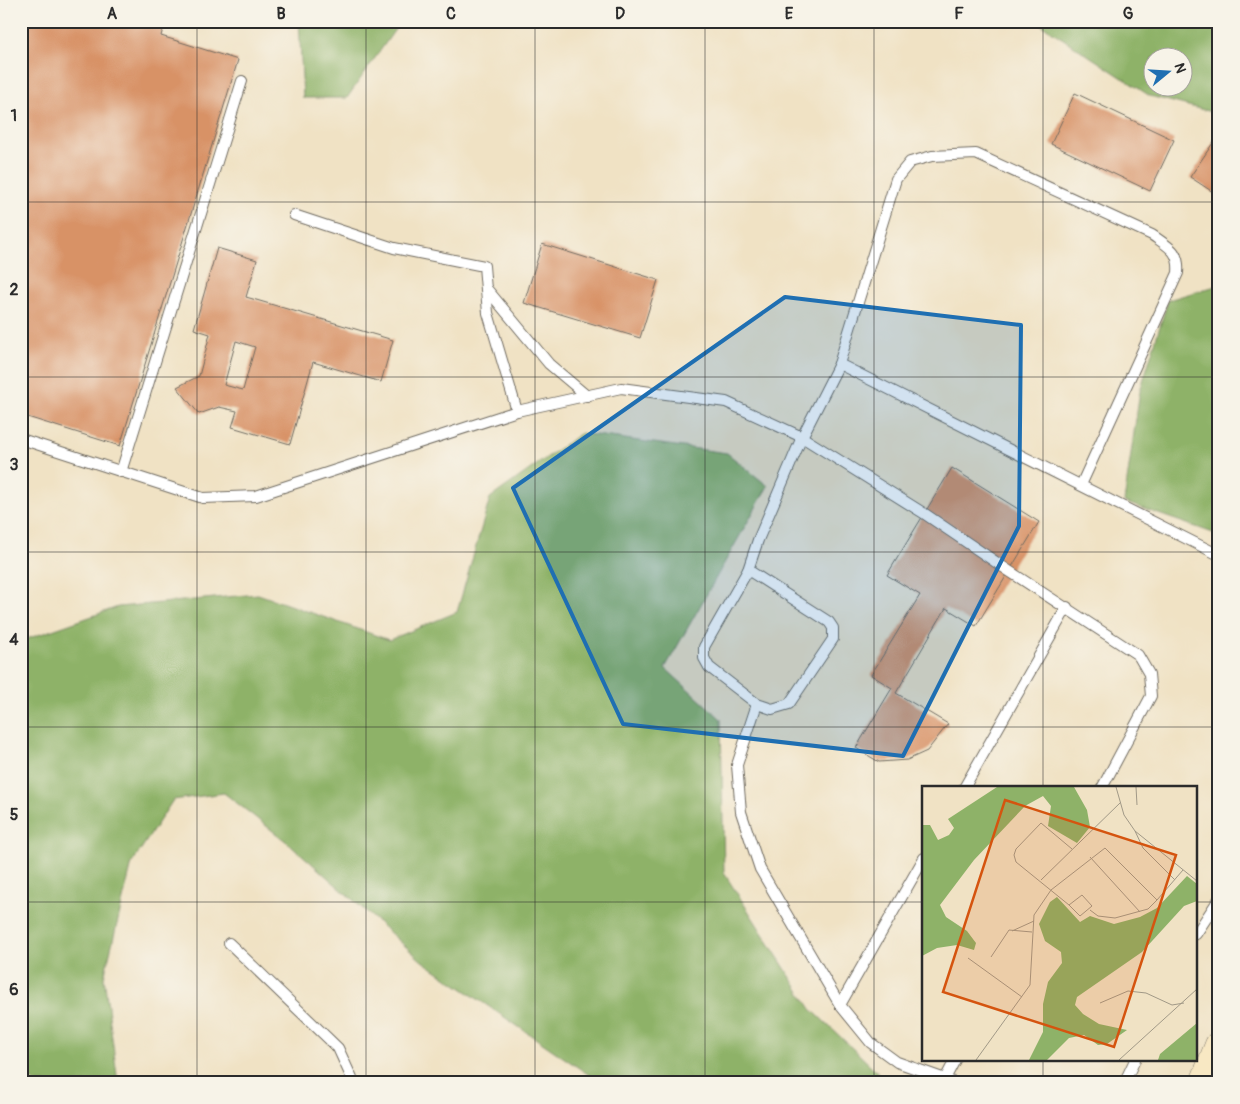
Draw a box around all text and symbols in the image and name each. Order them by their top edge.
text: A [107,4,118,24]
text: B [276,4,286,24]
text: C [446,4,456,24]
text: D [615,4,625,24]
text: E [785,4,794,24]
text: F [954,4,964,24]
text: G [1123,4,1134,24]
north arrow [1142,48,1192,98]
text: N [1170,61,1189,75]
text: 1 [11,106,17,126]
text: 2 [10,280,19,300]
text: 3 [10,455,19,475]
text: 4 [9,630,19,650]
inset map [922,786,1198,1062]
text: 5 [10,805,19,825]
text: 6 [9,980,19,1000]

